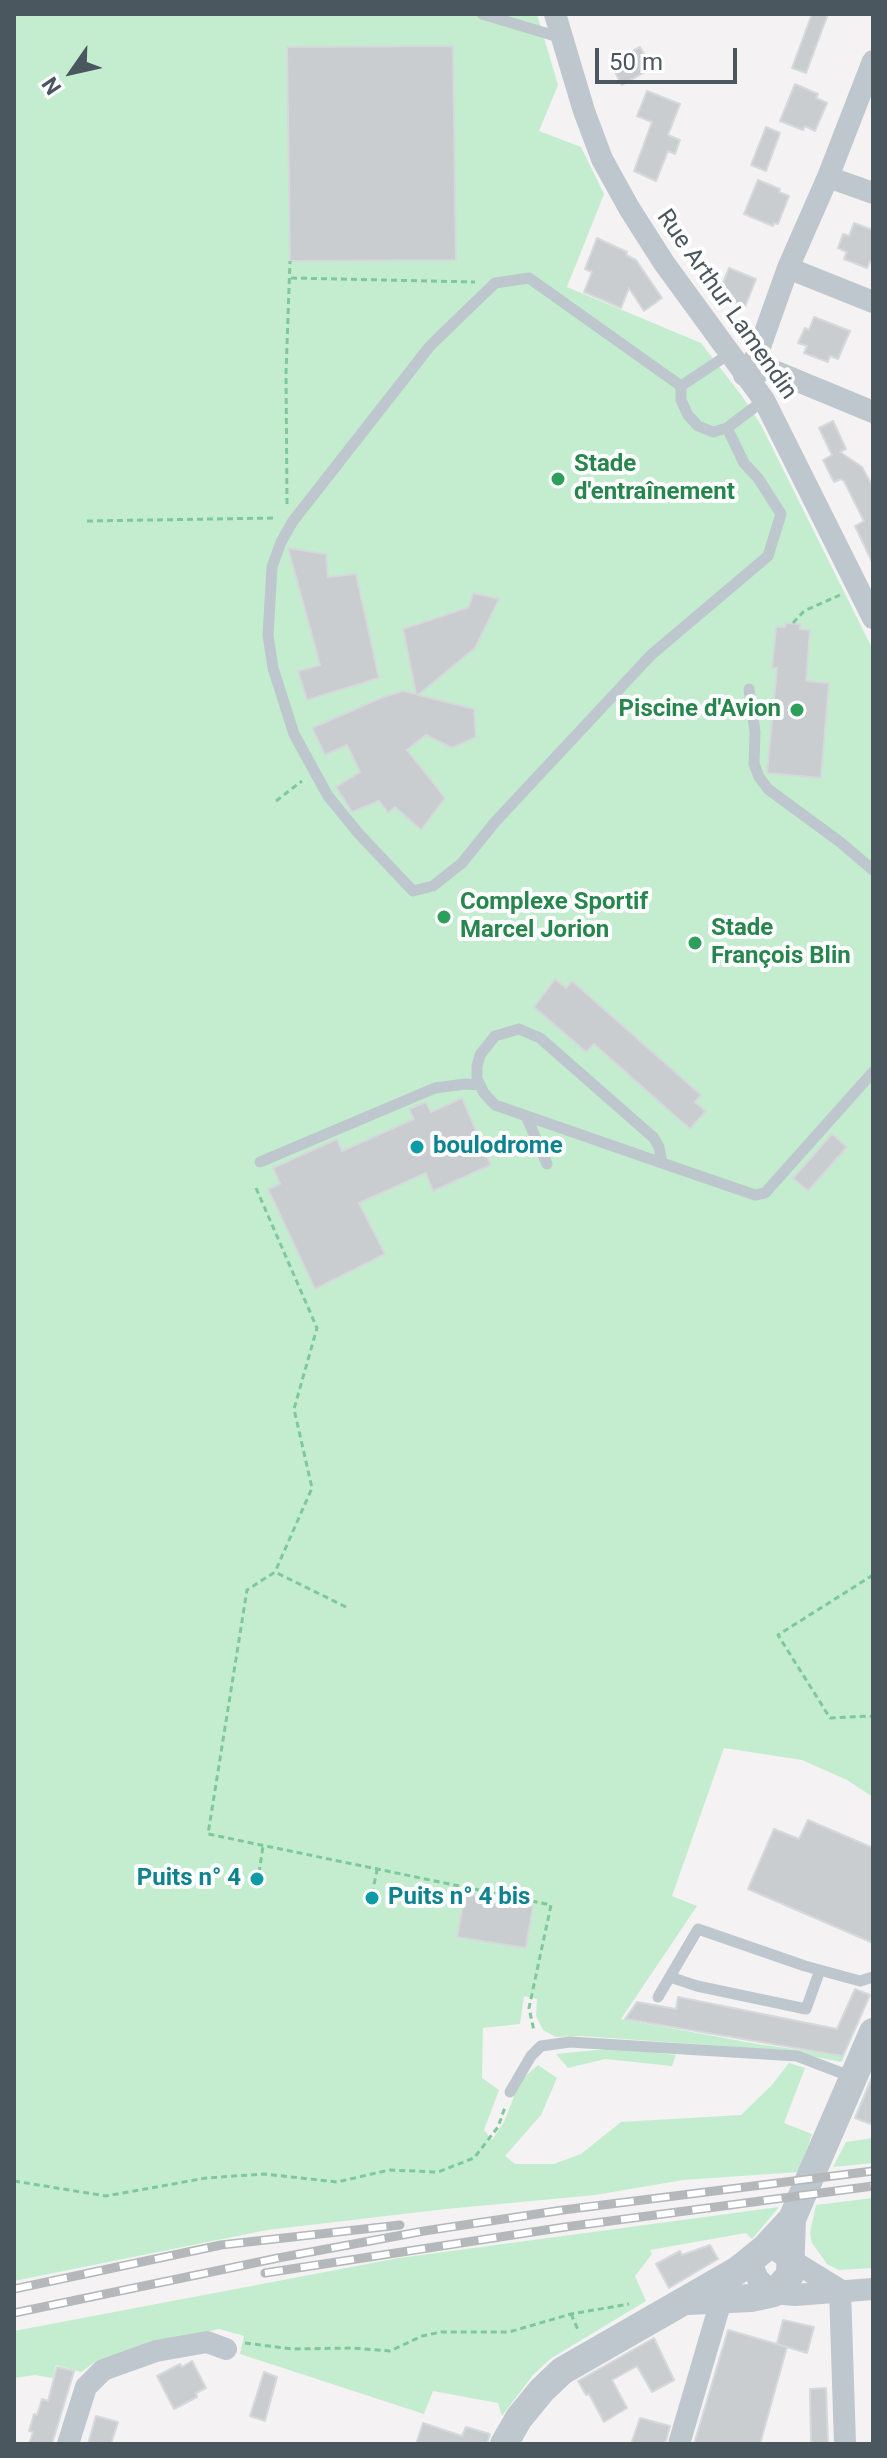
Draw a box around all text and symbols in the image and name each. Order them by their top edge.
north arrow [32,32,112,112]
scale bar [599,32,741,82]
text: 50 m [609,48,663,76]
text: N [37,72,66,99]
street label: Rue Arthur Lamendin [650,205,802,405]
place label: Stade d'entraînement [574,451,735,507]
marker: Stade d'entraînement [549,470,567,488]
place label: Piscine d'Avion [619,696,781,724]
marker: Piscine d'Avion [788,701,806,719]
place label: Complexe Sportif Marcel Jorion [460,889,648,945]
marker: Complexe Sportif Marcel Jorion [435,908,453,926]
place label: Stade François Blin [711,915,851,971]
marker: Stade François Blin [686,934,704,952]
place label: boulodrome [433,1133,563,1161]
marker: boulodrome [408,1138,426,1156]
place label: Puits n° 4 [137,1865,241,1893]
marker: Puits n° 4 [248,1870,266,1888]
place label: Puits n° 4 bis [388,1884,530,1912]
marker: Puits n° 4 bis [363,1889,381,1907]

